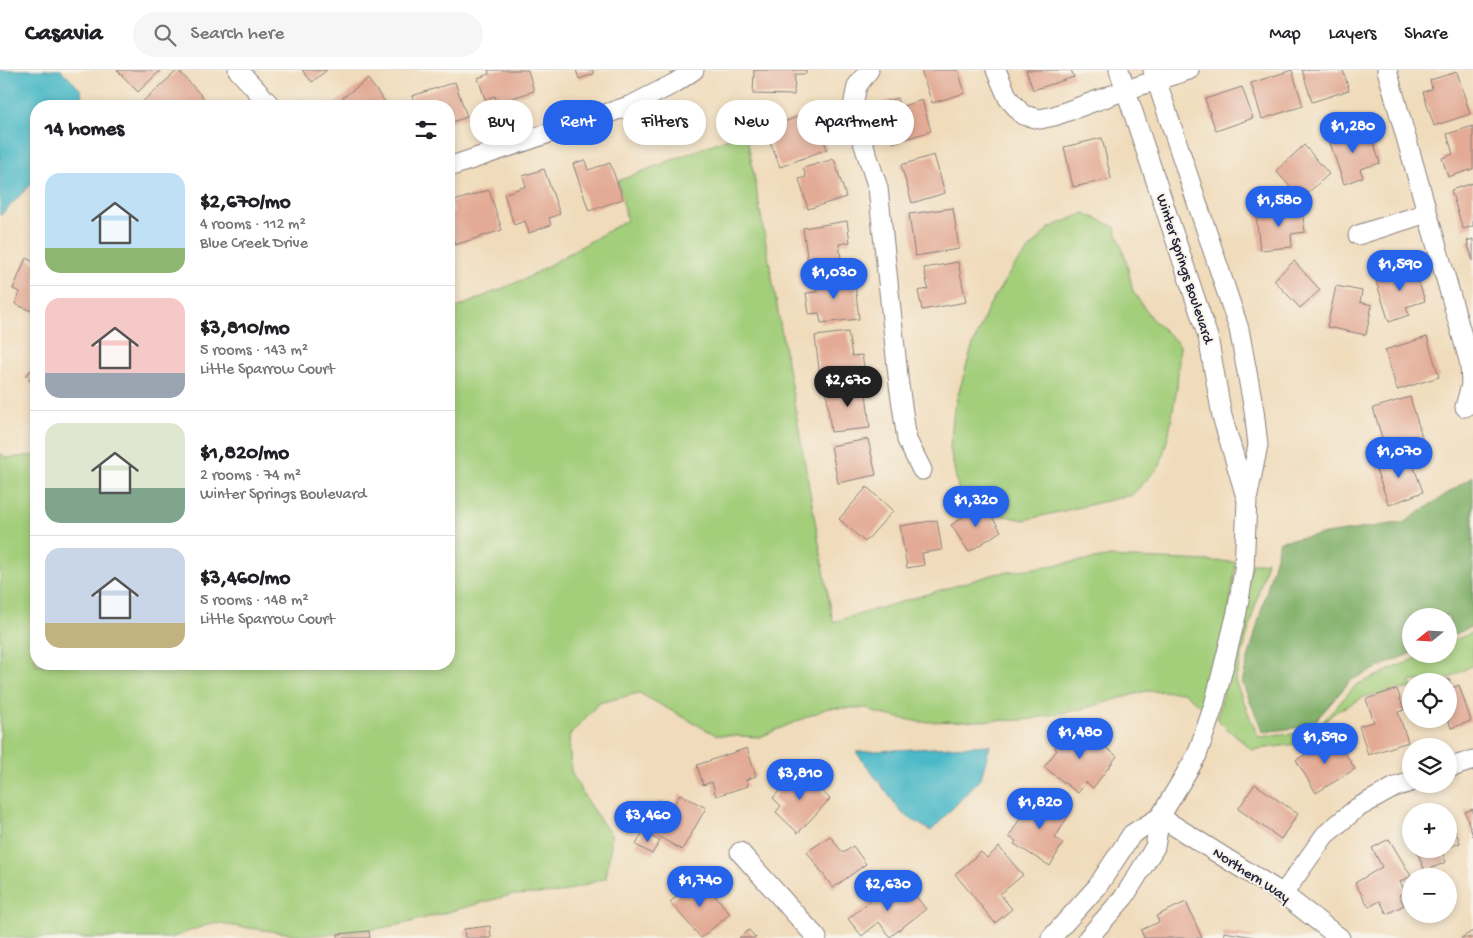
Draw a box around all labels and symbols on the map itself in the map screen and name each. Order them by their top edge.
pin: $1,280 [1312,112,1394,154]
pin: $1,580 [1238,186,1320,228]
street label: Winter Springs Boulevard [1151,192,1217,347]
pin: $1,590 [1359,250,1441,292]
pin: $1,030 [793,258,875,300]
pin: $2,670 [807,366,889,408]
pin: $1,070 [1358,436,1440,479]
pin: $1,320 [935,486,1017,528]
north arrow [1402,608,1458,662]
pin: $1,480 [1039,718,1121,760]
pin: $1,590 [1284,722,1366,765]
pin: $3,810 [759,758,841,801]
pin: $1,820 [999,788,1081,830]
pin: $3,460 [607,800,689,843]
street label: Northern Way [1209,844,1294,908]
pin: $1,740 [659,866,741,908]
pin: $2,630 [847,870,929,912]

